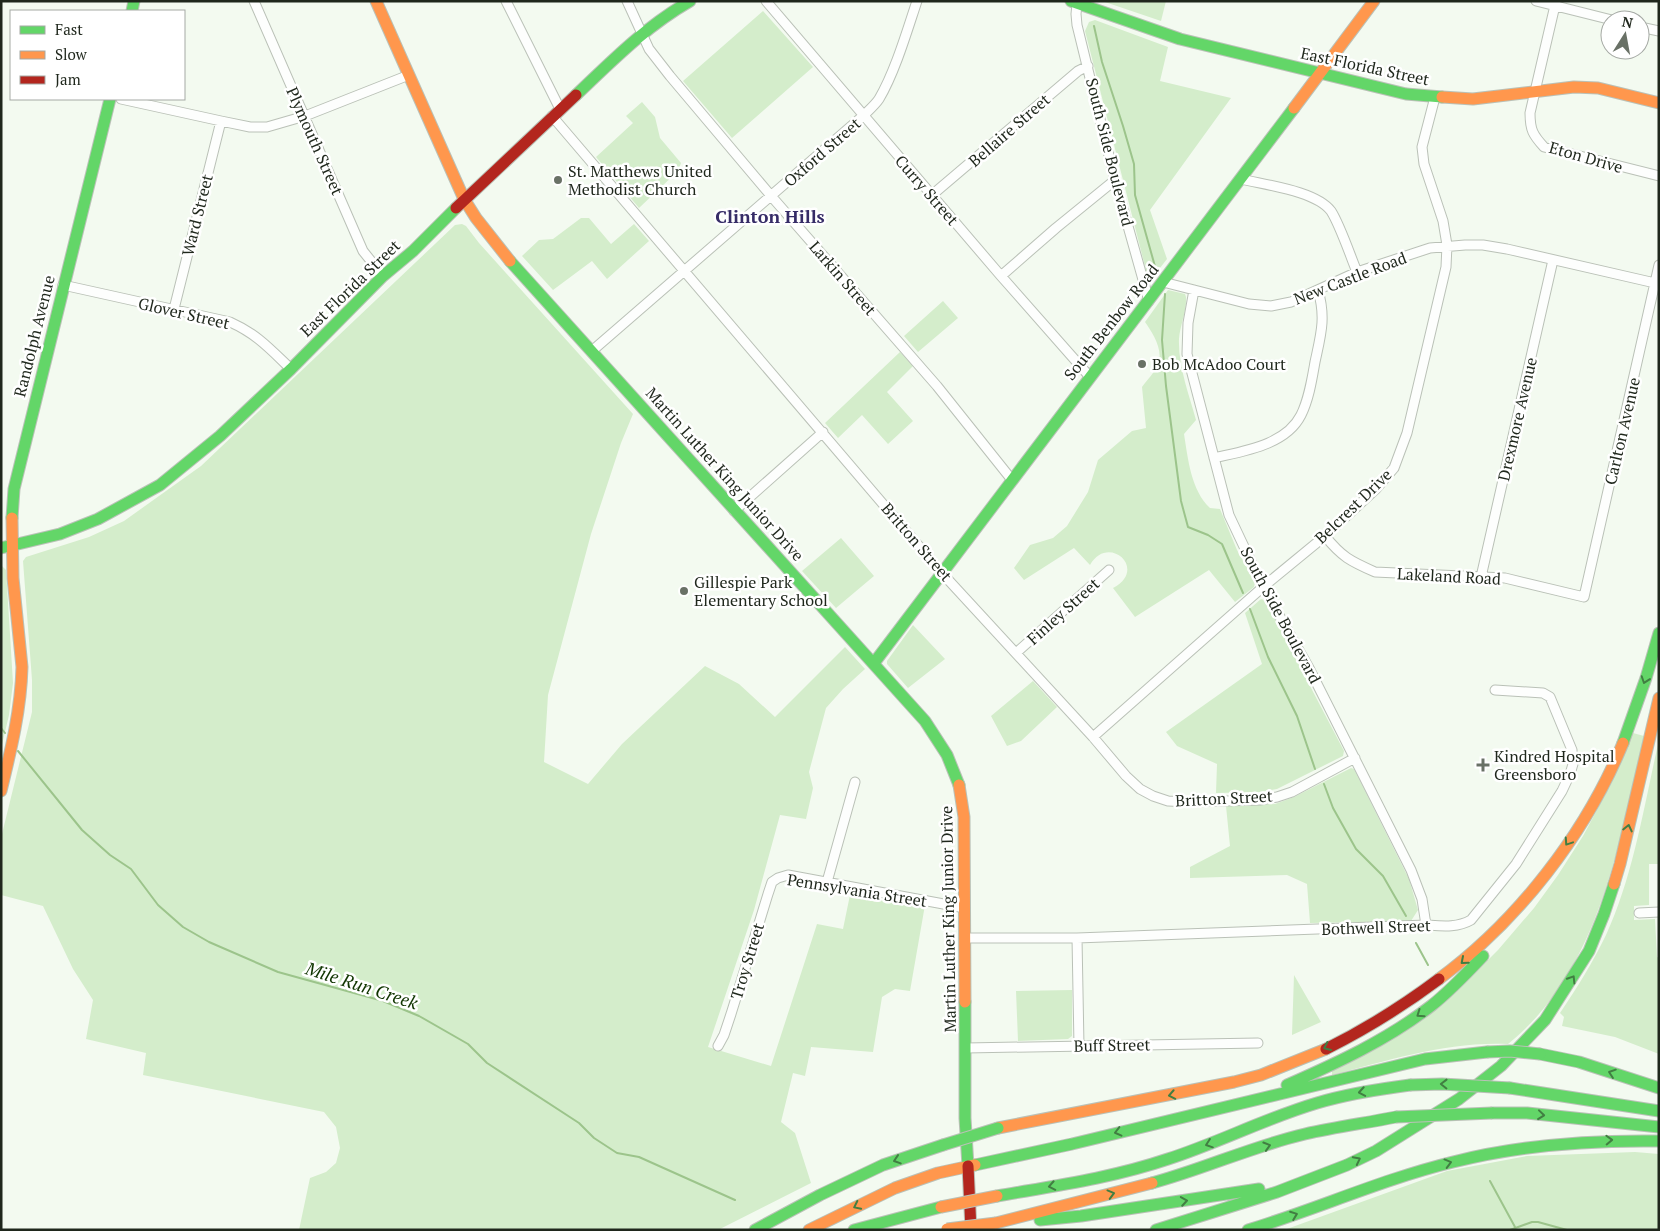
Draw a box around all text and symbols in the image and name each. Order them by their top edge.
legend [10,10,185,100]
north arrow [1600,10,1650,60]
text: N [1621,11,1635,32]
text: Fast [55,19,83,39]
street label: East Florida Street [1299,42,1431,90]
text: Slow [55,44,88,64]
text: Jam [55,69,81,89]
street label: South Side Boulevard [1081,76,1139,228]
street label: Plymouth Street [281,83,349,199]
street label: Bellaire Street [964,88,1054,171]
street label: Oxford Street [779,112,865,192]
street label: Eton Drive [1547,136,1625,178]
street label: Curry Street [890,150,964,230]
place label: St. Matthews United Methodist Church [568,160,712,200]
street label: Ward Street [176,172,218,258]
marker: St. Matthews United Methodist Church [552,174,564,186]
district label: Clinton Hills [715,204,825,228]
street label: East Florida Street [295,235,405,341]
street label: Larkin Street [804,236,882,320]
street label: New Castle Road [1291,246,1410,310]
street label: South Benbow Road [1059,259,1163,385]
street label: Randolph Avenue [8,273,60,399]
street label: Glover Street [136,292,232,334]
place label: Bob McAdoo Court [1152,353,1286,375]
street label: Drexmore Avenue [1492,355,1542,483]
marker: Bob McAdoo Court [1136,358,1148,370]
street label: Carlton Avenue [1599,375,1645,487]
street label: Martin Luther King Junior Drive [641,382,809,566]
street label: Belcrest Drive [1310,464,1396,548]
street label: Britton Street [877,498,957,586]
street label: South Side Boulevard [1236,543,1326,687]
street label: Lakeland Road [1397,562,1502,590]
place label: Gillespie Park Elementary School [694,571,828,611]
street label: Finley Street [1022,573,1104,649]
marker: Gillespie Park Elementary School [678,585,690,597]
one-way arrow [1641,675,1651,684]
place label: Kindred Hospital Greensboro [1494,745,1615,785]
marker: Kindred Hospital Greensboro [1476,758,1490,772]
street label: Britton Street [1175,784,1273,812]
street label: Martin Luther King Junior Drive [935,806,961,1032]
one-way arrow [1622,823,1633,832]
one-way arrow [1565,836,1574,846]
street label: Pennsylvania Street [786,868,928,912]
street label: Bothwell Street [1321,914,1431,940]
street label: Troy Street [725,920,769,1002]
water label: Mile Run Creek [302,955,421,1015]
one-way arrow [1460,955,1469,964]
one-way arrow [1565,976,1575,985]
one-way arrow [1416,1008,1426,1017]
street label: Buff Street [1074,1033,1151,1057]
one-way arrow [1323,1041,1332,1052]
one-way arrow [1609,1069,1617,1079]
one-way arrow [1440,1079,1448,1089]
one-way arrow [1358,1086,1366,1096]
one-way arrow [1168,1089,1177,1100]
one-way arrow [1537,1109,1545,1120]
one-way arrow [1114,1126,1123,1137]
one-way arrow [1605,1135,1613,1146]
one-way arrow [1205,1138,1213,1148]
one-way arrow [1262,1141,1270,1151]
one-way arrow [893,1154,902,1164]
one-way arrow [1352,1156,1361,1166]
one-way arrow [1444,1158,1452,1168]
one-way arrow [1048,1181,1056,1191]
one-way arrow [1107,1189,1115,1199]
one-way arrow [1179,1196,1188,1206]
one-way arrow [853,1200,862,1210]
one-way arrow [1290,1211,1298,1221]

